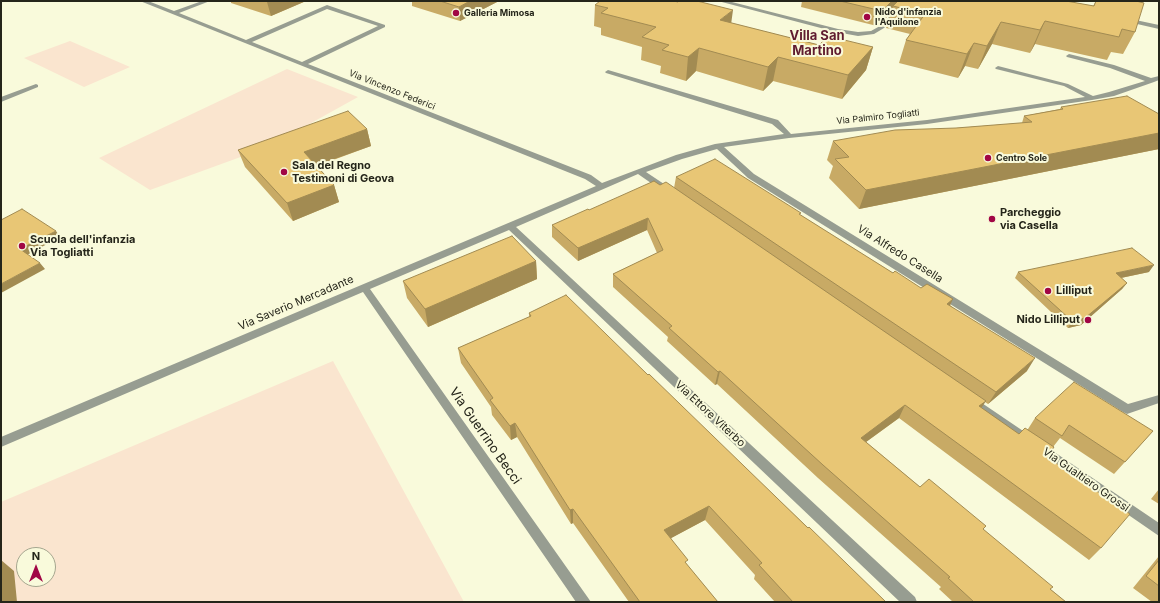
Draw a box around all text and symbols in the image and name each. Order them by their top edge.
place label: Nido d'infanzia l'Aquilone [875,7,941,28]
marker: Galleria Mimosa [451,8,461,18]
place label: Galleria Mimosa [464,8,535,18]
marker: Nido d'infanzia l'Aquilone [862,12,872,22]
district label: Villa San Martino [789,28,845,59]
street label: Via Vincenzo Federici [347,68,437,112]
street label: Via Palmiro Togliatti [836,107,920,127]
marker: Centro Sole [983,153,993,163]
place label: Centro Sole [996,153,1047,163]
place label: Sala del Regno Testimoni di Geova [292,159,394,185]
marker: Sala del Regno Testimoni di Geova [279,167,289,177]
place label: Parcheggio via Casella [1000,206,1061,232]
marker: Parcheggio via Casella [987,214,997,224]
street label: Via Alfredo Casella [855,222,945,286]
place label: Scuola dell'infanzia Via Togliatti [30,233,135,259]
marker: Scuola dell'infanzia Via Togliatti [17,241,27,251]
street label: Via Saverio Mercadante [236,273,356,333]
place label: Lilliput [1056,284,1092,298]
marker: Lilliput [1043,286,1053,296]
place label: Nido Lilliput [1016,313,1080,327]
marker: Nido Lilliput [1083,315,1093,325]
street label: Via Ettore Viterbo [672,378,748,450]
street label: Via Guerrino Becci [446,385,524,487]
street label: Via Gualtiero Grossi [1040,445,1132,515]
north arrow [16,547,56,587]
text: N [32,549,40,563]

